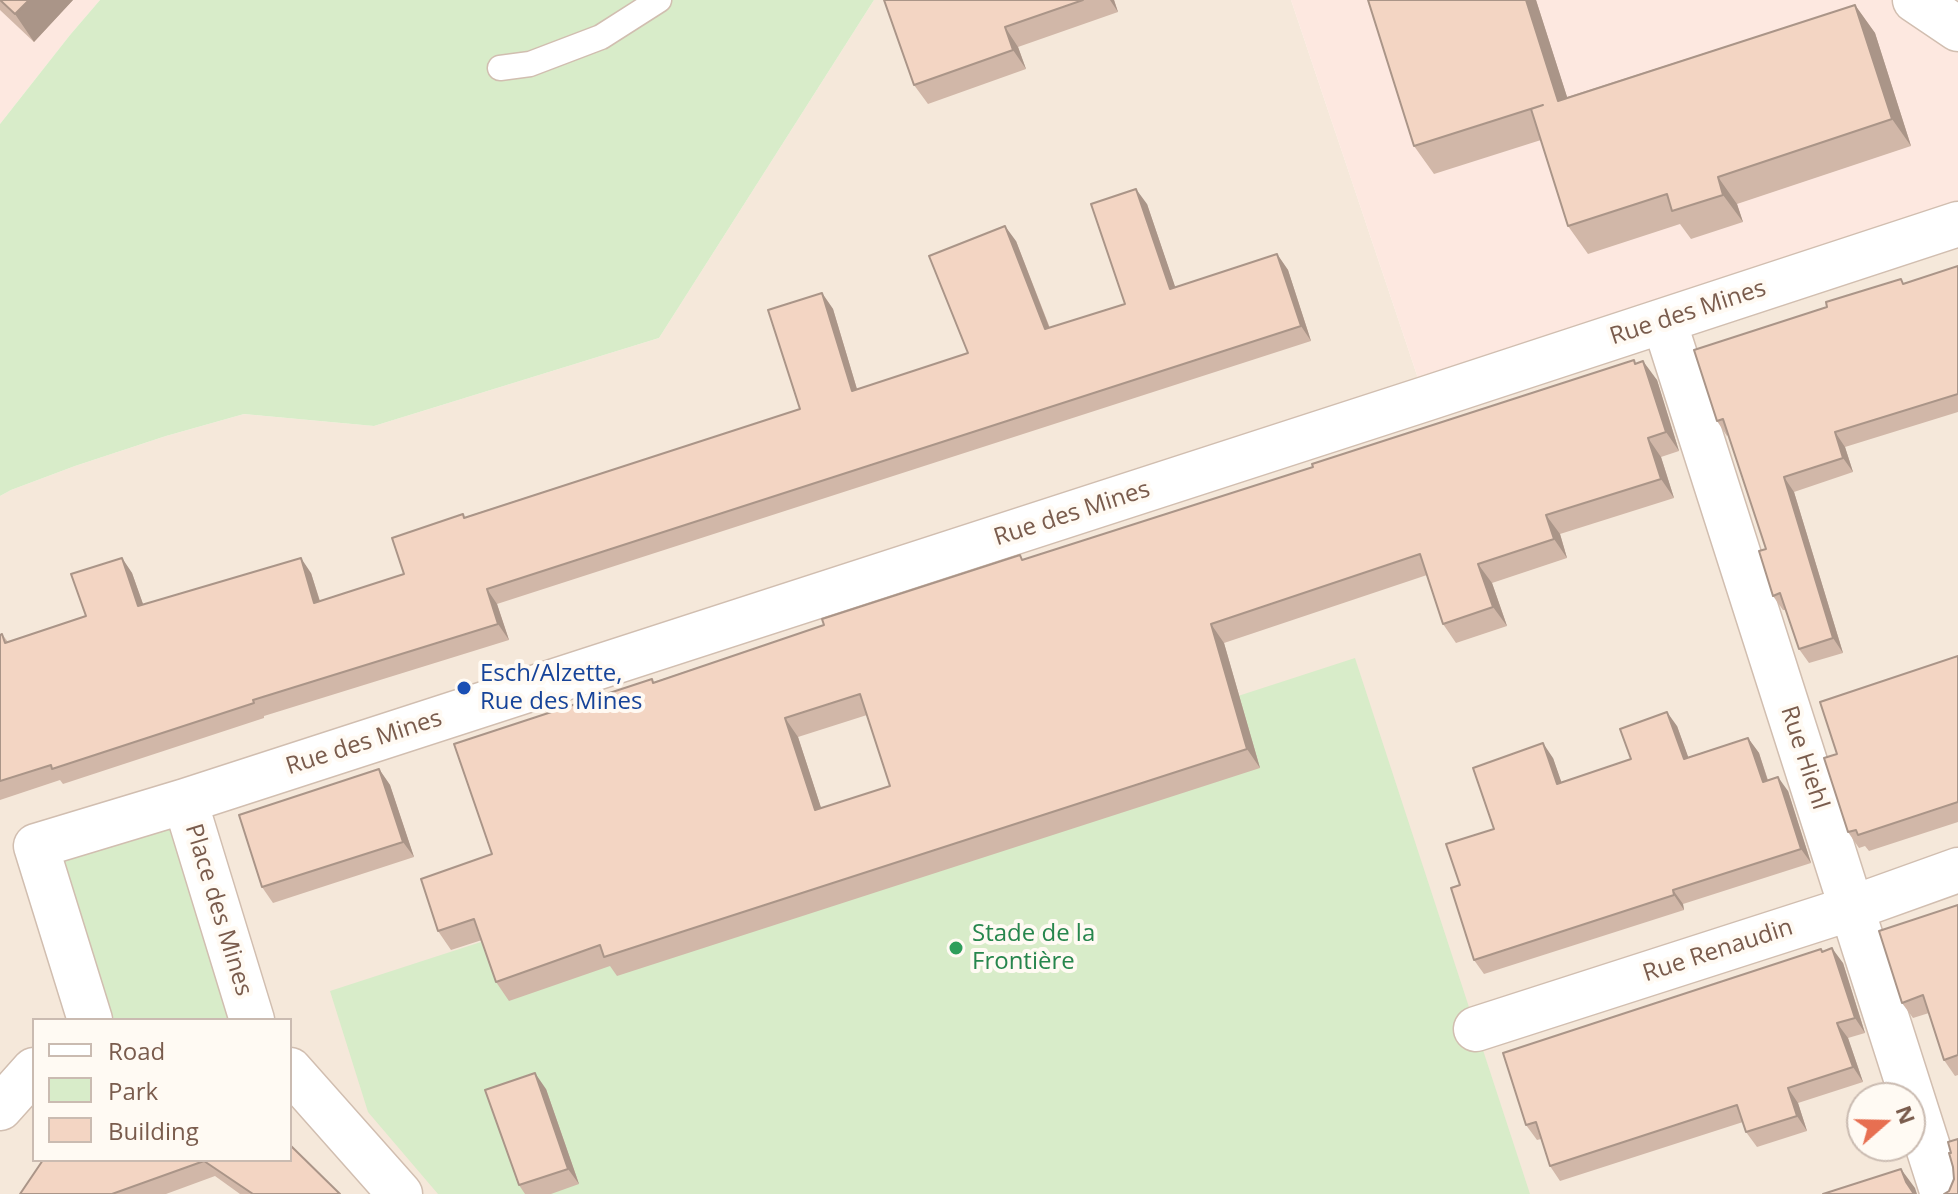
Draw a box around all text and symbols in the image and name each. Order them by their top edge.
street label: Rue des Mines [1606,274,1770,352]
street label: Rue des Mines [990,475,1154,553]
place label: Esch/Alzette, Rue des Mines [480,660,642,716]
marker: Esch/Alzette, Rue des Mines [455,679,473,697]
street label: Rue Hiehl [1774,703,1834,813]
street label: Rue des Mines [282,704,446,782]
street label: Place des Mines [178,821,258,999]
street label: Rue Renaudin [1639,913,1797,989]
place label: Stade de la Frontière [972,920,1095,976]
marker: Stade de la Frontière [947,939,965,957]
legend [32,1018,292,1162]
text: Road [108,1034,165,1067]
text: Park [108,1074,158,1107]
north arrow [1846,1082,1926,1162]
text: N [1890,1101,1924,1128]
text: Building [108,1114,199,1147]

